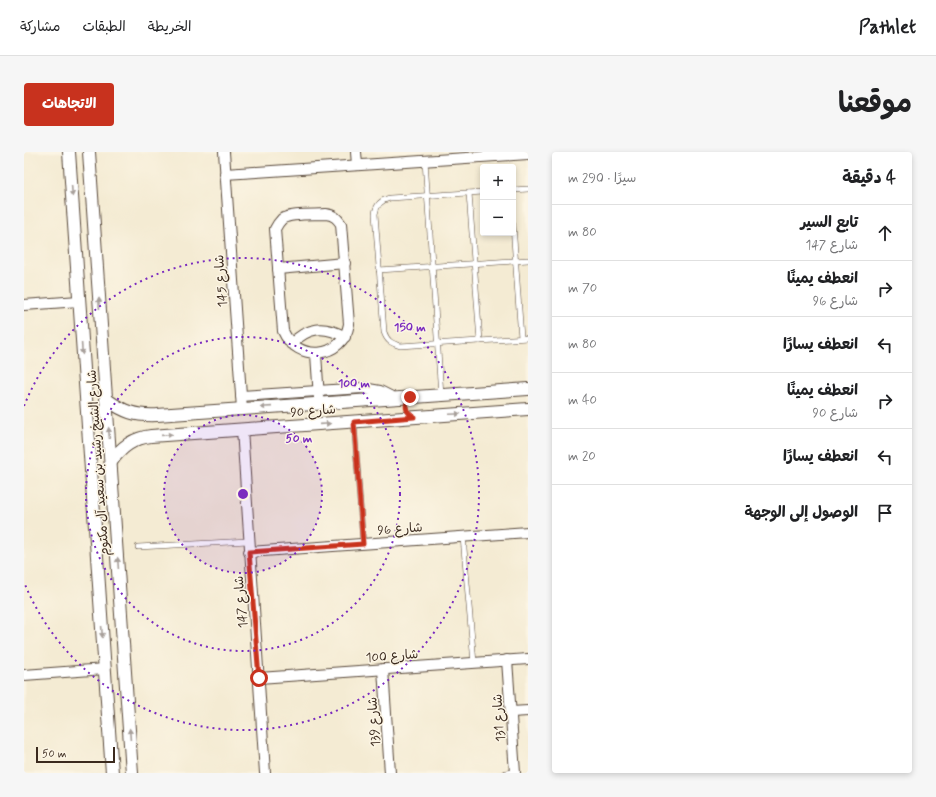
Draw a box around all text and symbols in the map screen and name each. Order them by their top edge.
text: Pathlet [859,15,916,40]
text: مشاركة [20,18,60,36]
text: الطبقات [82,18,126,36]
text: الخريطة [148,18,191,36]
button: الاتجاهات [24,83,114,126]
text: موقعنا [838,86,912,123]
map controls [480,164,516,236]
button: + [480,164,516,200]
text: 4 دقيقة [842,167,896,189]
text: سيرًا · 290 m [568,170,636,187]
one-way arrow [68,185,75,197]
button: − [480,200,516,236]
text: تابع السير [800,213,858,233]
icon: ahead [874,222,896,244]
text: 80 m [568,224,597,241]
text: شارع 147 [805,237,858,254]
street label: شارع 145 [211,254,232,308]
text: انعطف يمينًا [787,269,858,289]
icon: right [874,278,896,300]
text: 70 m [568,280,597,297]
text: شارع 96 [813,293,858,310]
one-way arrow [96,297,103,309]
text: 150 m [394,320,426,336]
icon: left [874,334,896,356]
text: انعطف يسارًا [783,335,858,355]
text: 80 m [568,336,597,353]
one-way arrow [79,343,86,355]
street label: شارع الشيخ رشيد بن سعيد آل مكتوم [84,369,114,557]
text: 100 m [338,376,371,392]
text: انعطف يمينًا [787,381,858,401]
route end [401,388,419,406]
icon: right [874,390,896,412]
text: 40 m [568,392,597,409]
street label: شارع 90 [290,401,336,422]
one-way arrow [260,404,272,411]
text: شارع 90 [813,405,858,422]
one-way arrow [449,411,461,418]
one-way arrow [319,420,331,427]
one-way arrow [105,427,112,439]
one-way arrow [161,431,173,438]
text: 50 m [286,431,313,447]
icon: left [874,446,896,468]
text: انعطف يسارًا [783,447,858,467]
text: 20 m [568,448,596,465]
centre of rings [236,487,250,501]
icon: arrive [874,502,896,524]
text: الوصول إلى الوجهة [744,503,858,523]
street label: شارع 96 [377,519,423,540]
one-way arrow [114,556,121,569]
street label: شارع 147 [231,575,252,629]
one-way arrow [98,626,105,638]
street label: شارع 100 [365,646,419,667]
route start [250,669,268,687]
street label: شارع 131 [489,693,510,742]
street label: شارع 139 [364,696,385,747]
one-way arrow [126,728,133,740]
scale bar [36,745,115,764]
text: 50 m [42,747,67,761]

